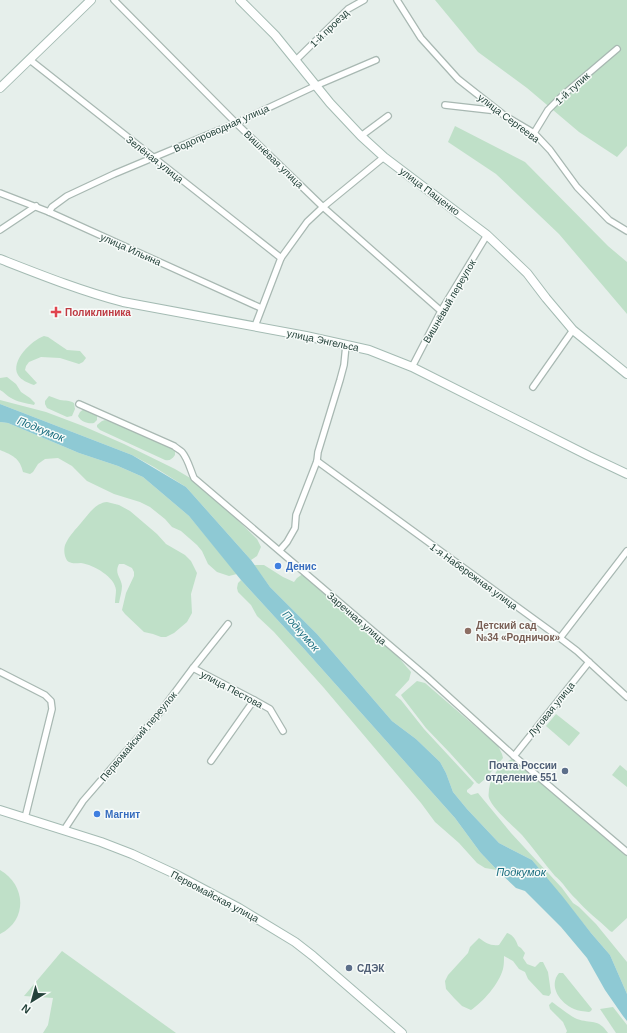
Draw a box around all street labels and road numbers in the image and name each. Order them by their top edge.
street label: 1-й проезд [308,7,351,49]
street label: 1-й тупик [553,70,592,107]
street label: улица Сергеева [476,92,542,145]
street label: Водопроводная улица [172,102,271,154]
street label: Вишнёвая улица [242,128,306,191]
street label: Зелёная улица [124,134,186,185]
street label: улица Пащенко [398,165,462,218]
street label: улица Ильина [99,231,163,268]
street label: Вишнёвый переулок [421,257,478,345]
street label: улица Энгельса [286,327,360,354]
street label: 1-я Набережная улица [428,541,520,612]
street label: Заречная улица [325,590,389,647]
street label: улица Пестова [199,668,265,711]
street label: Луговая улица [526,679,577,739]
street label: Первомайский переулок [98,689,179,783]
street label: Первомайская улица [169,869,261,924]

